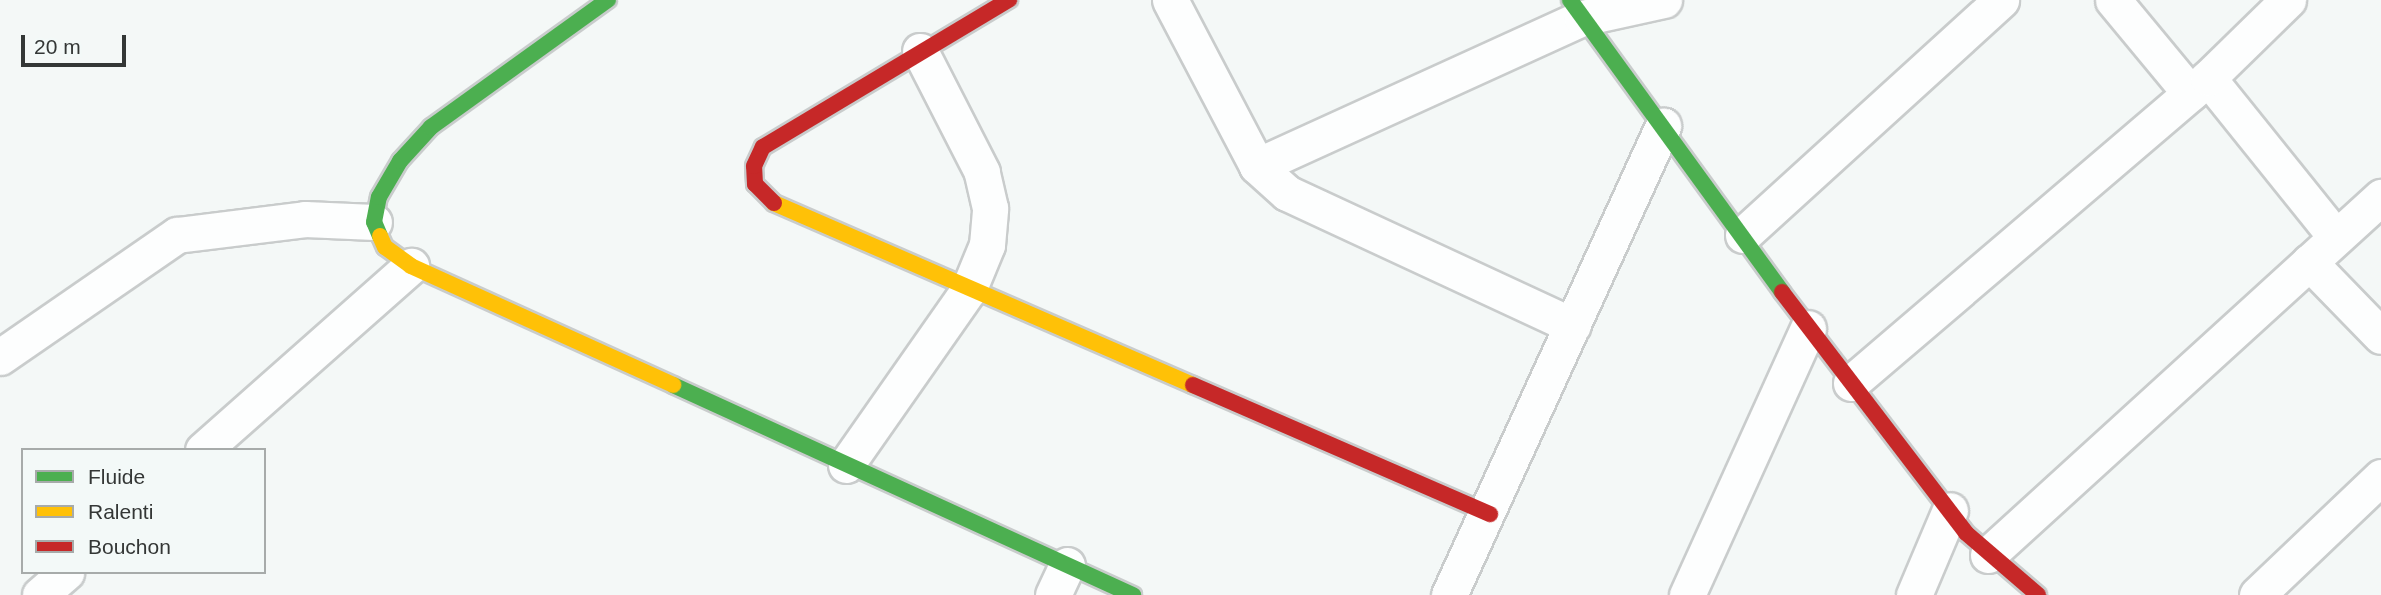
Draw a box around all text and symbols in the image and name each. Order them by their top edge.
scale bar [24,21,130,65]
text: 20 m [34,35,81,58]
legend [21,448,266,574]
text: Fluide [88,465,145,488]
text: Ralenti [88,500,153,523]
text: Bouchon [88,535,171,558]

